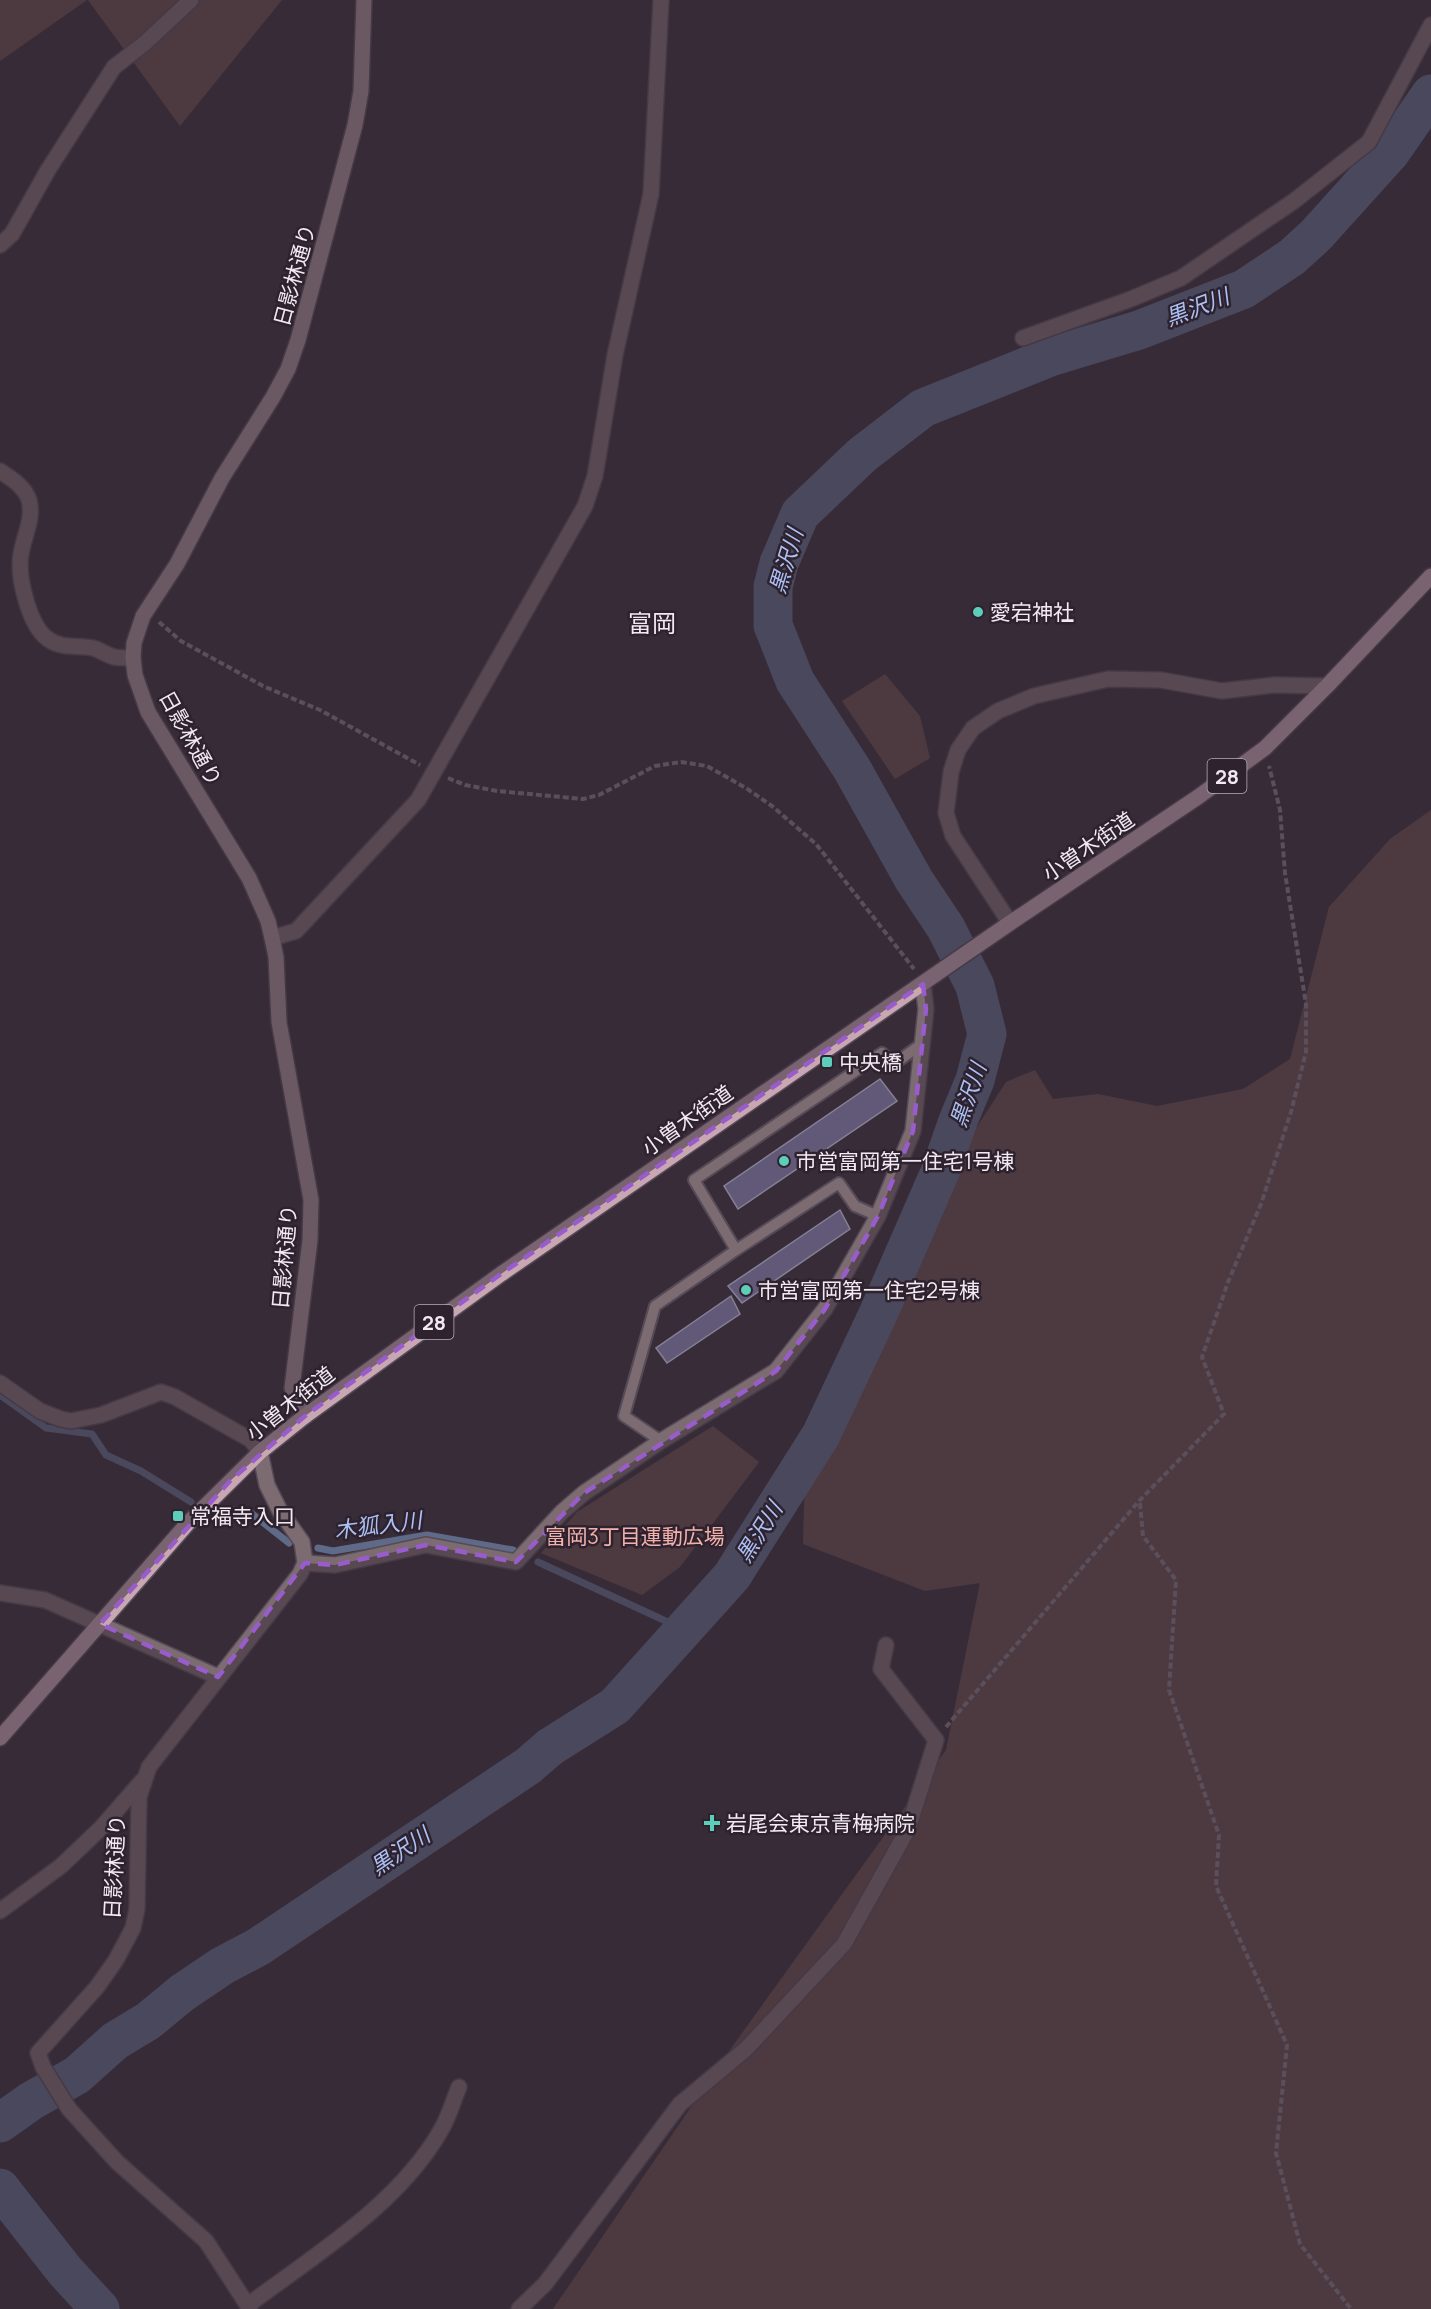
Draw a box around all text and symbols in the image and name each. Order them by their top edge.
street label: 日影林通り [267,221,321,329]
water label: 黒沢川 [1161,280,1235,333]
water label: 黒沢川 [762,523,811,597]
place label: 愛宕神社 [990,598,1074,626]
marker: 愛宕神社 [971,605,985,619]
district label: 富岡 [628,606,676,639]
street label: 日影林通り [153,685,229,791]
road number: 28 [1208,759,1246,793]
street label: 小曽木街道 [1037,805,1139,887]
place label: 中央橋 [839,1048,902,1076]
marker: 中央橋 [820,1055,834,1069]
water label: 黒沢川 [943,1057,994,1131]
street label: 小曽木街道 [636,1078,738,1162]
place label: 市営富岡第一住宅1号棟 [796,1147,1014,1175]
marker: 市営富岡第一住宅1号棟 [777,1154,791,1168]
street label: 日影林通り [265,1203,303,1311]
place label: 市営富岡第一住宅2号棟 [758,1276,980,1304]
marker: 市営富岡第一住宅2号棟 [739,1283,753,1297]
road number: 28 [414,1305,454,1339]
street label: 小曽木街道 [240,1360,340,1446]
water label: 黒沢川 [729,1494,790,1568]
place label: 常福寺入口 [190,1502,295,1530]
water label: 木狐入川 [332,1505,425,1545]
marker: 常福寺入口 [171,1509,185,1523]
park label: 富岡3丁目運動広場 [545,1522,725,1550]
place label: 岩尾会東京青梅病院 [726,1809,915,1837]
street label: 日影林通り [97,1814,131,1920]
marker: 岩尾会東京青梅病院 [703,1814,721,1832]
water label: 黒沢川 [364,1819,437,1882]

